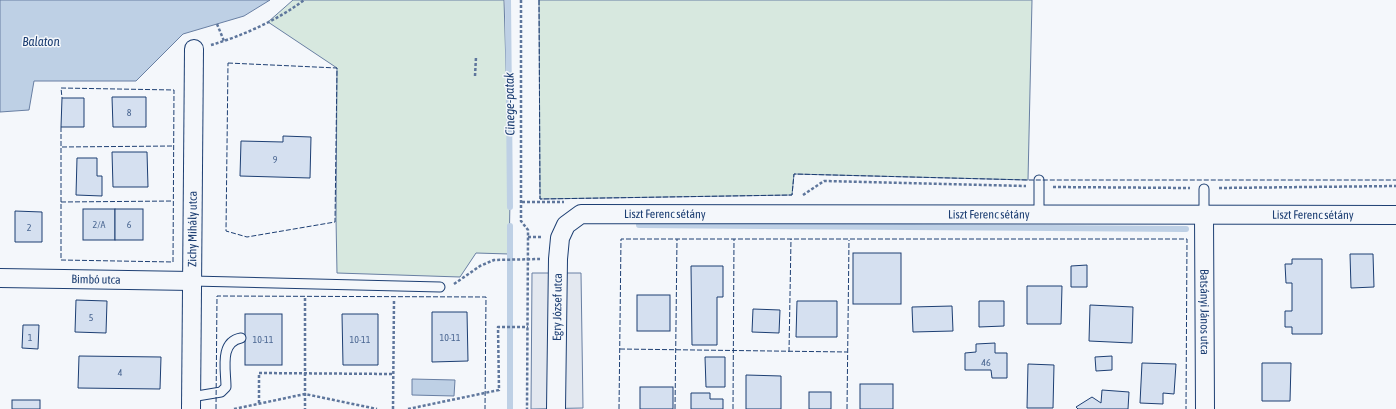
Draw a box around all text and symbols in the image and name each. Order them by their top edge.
water label: Balaton [22,34,60,49]
water label: Cinege-patak [501,72,518,136]
house number: 8 [127,107,132,118]
house number: 9 [273,154,278,165]
street label: Zichy Mihály utca [185,191,200,267]
street label: Liszt Ferenc sétány [624,207,706,221]
street label: Liszt Ferenc sétány [948,207,1030,222]
street label: Liszt Ferenc sétány [1272,208,1354,222]
house number: 2/A [93,219,106,230]
house number: 6 [127,219,132,230]
house number: 2 [27,222,32,233]
street label: Batsányi János utca [1197,269,1212,355]
street label: Bimbó utca [71,272,121,287]
street label: Egry József utca [550,273,565,341]
house number: 5 [89,312,94,323]
house number: 1 [28,332,33,343]
house number: 10-11 [440,332,461,343]
house number: 10-11 [253,334,274,345]
house number: 10-11 [350,334,371,345]
house number: 46 [981,357,991,368]
house number: 4 [118,367,123,378]

